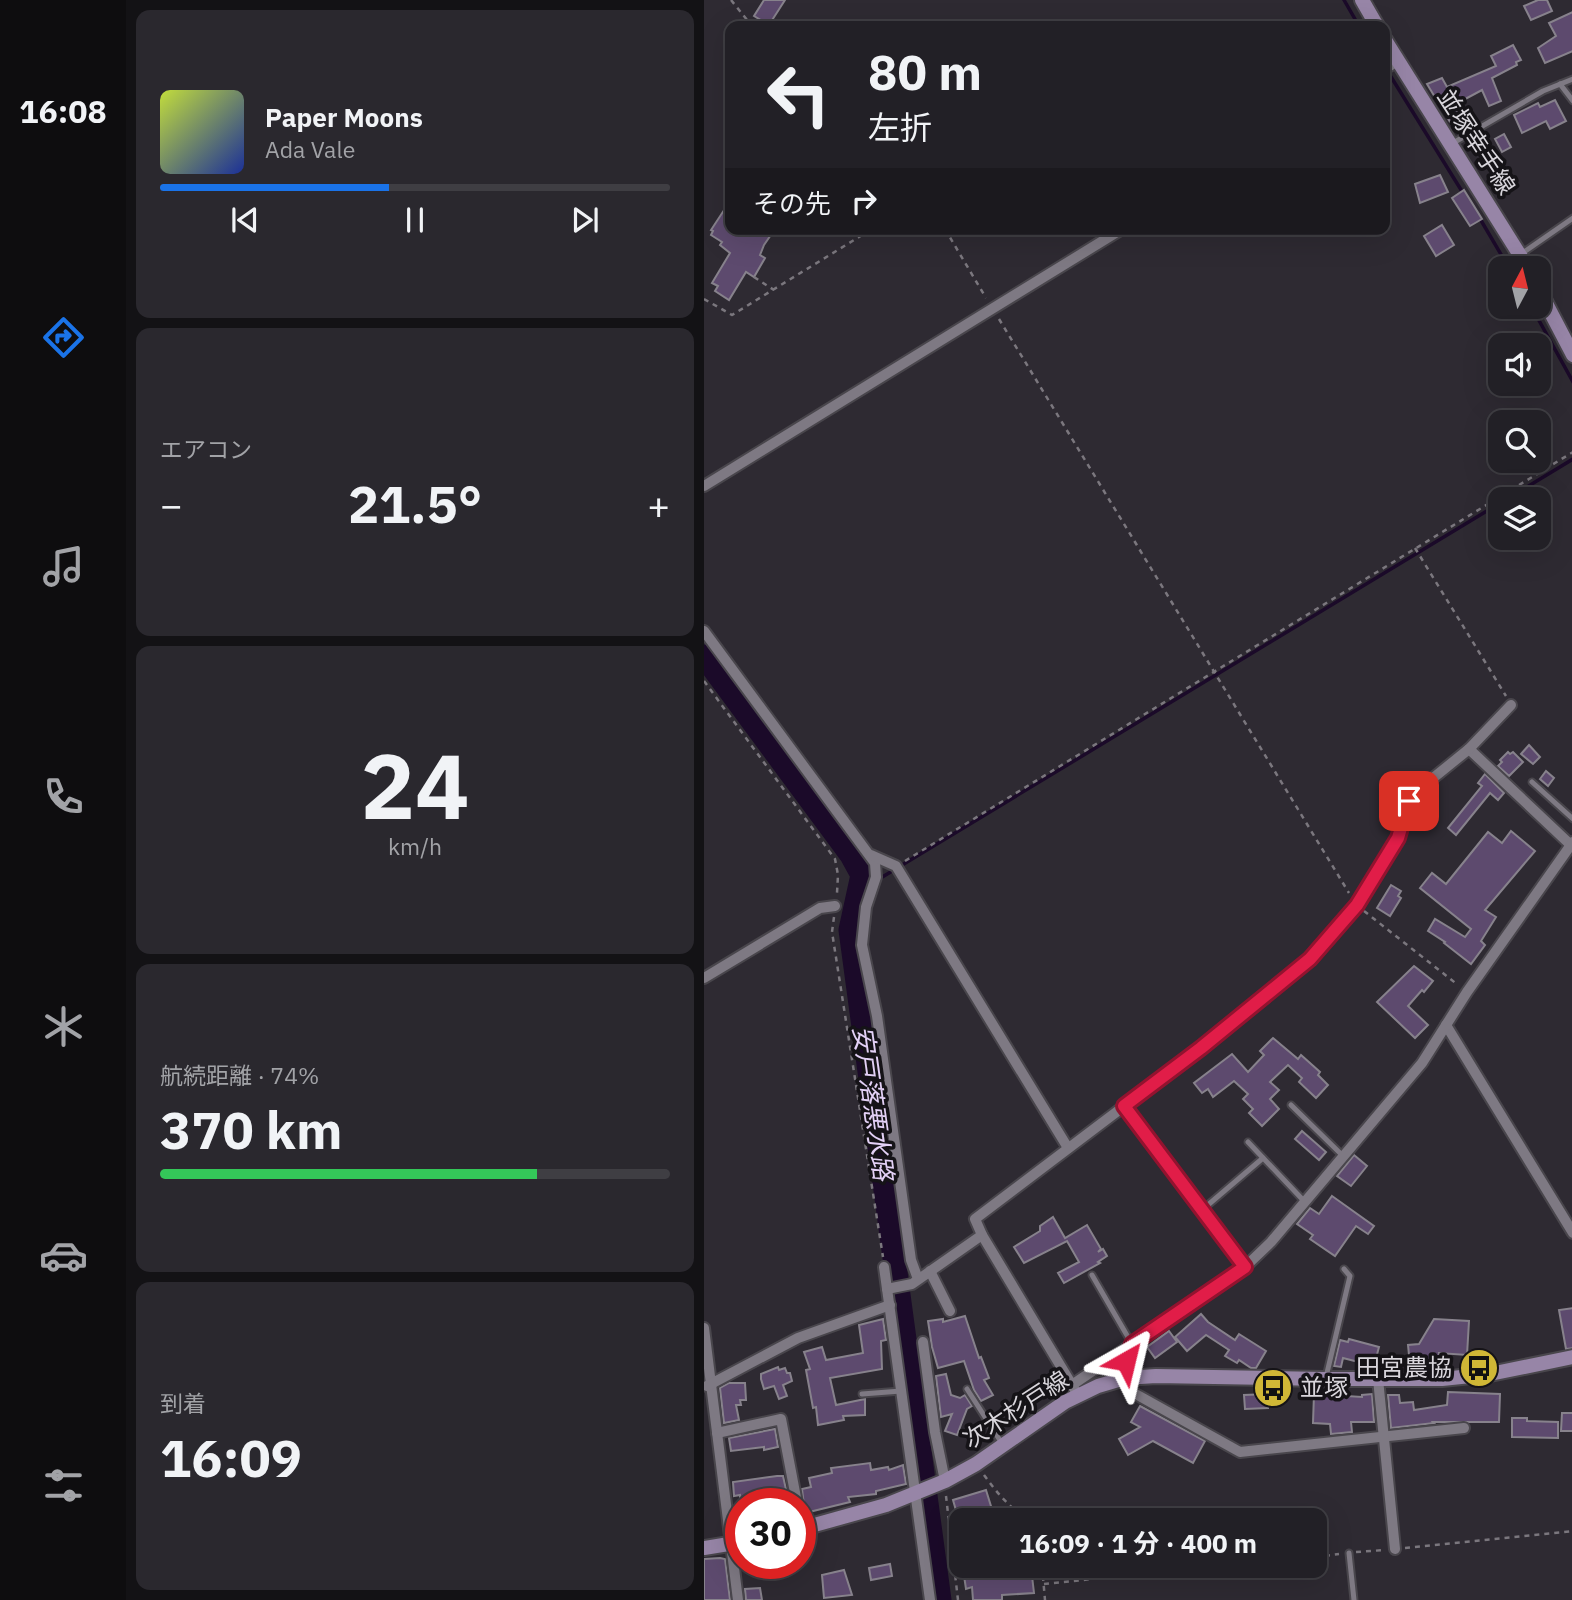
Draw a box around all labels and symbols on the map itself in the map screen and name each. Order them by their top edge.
street label: 並塚幸手線 [1431,82,1523,200]
north arrow [1488,256,1551,318]
pin [1379,771,1439,831]
water label: 安戸落悪水路 [846,1023,902,1184]
position arrow [1089,1324,1163,1398]
bus stop icon: 田宮農協 [1458,1347,1500,1389]
place label: 田宮農協 [1356,1351,1452,1383]
street label: 次木杉戸線 [956,1363,1074,1455]
bus stop icon: 並塚 [1252,1367,1294,1409]
place label: 並塚 [1300,1371,1348,1403]
speed limit sign: 30 [725,1488,816,1579]

